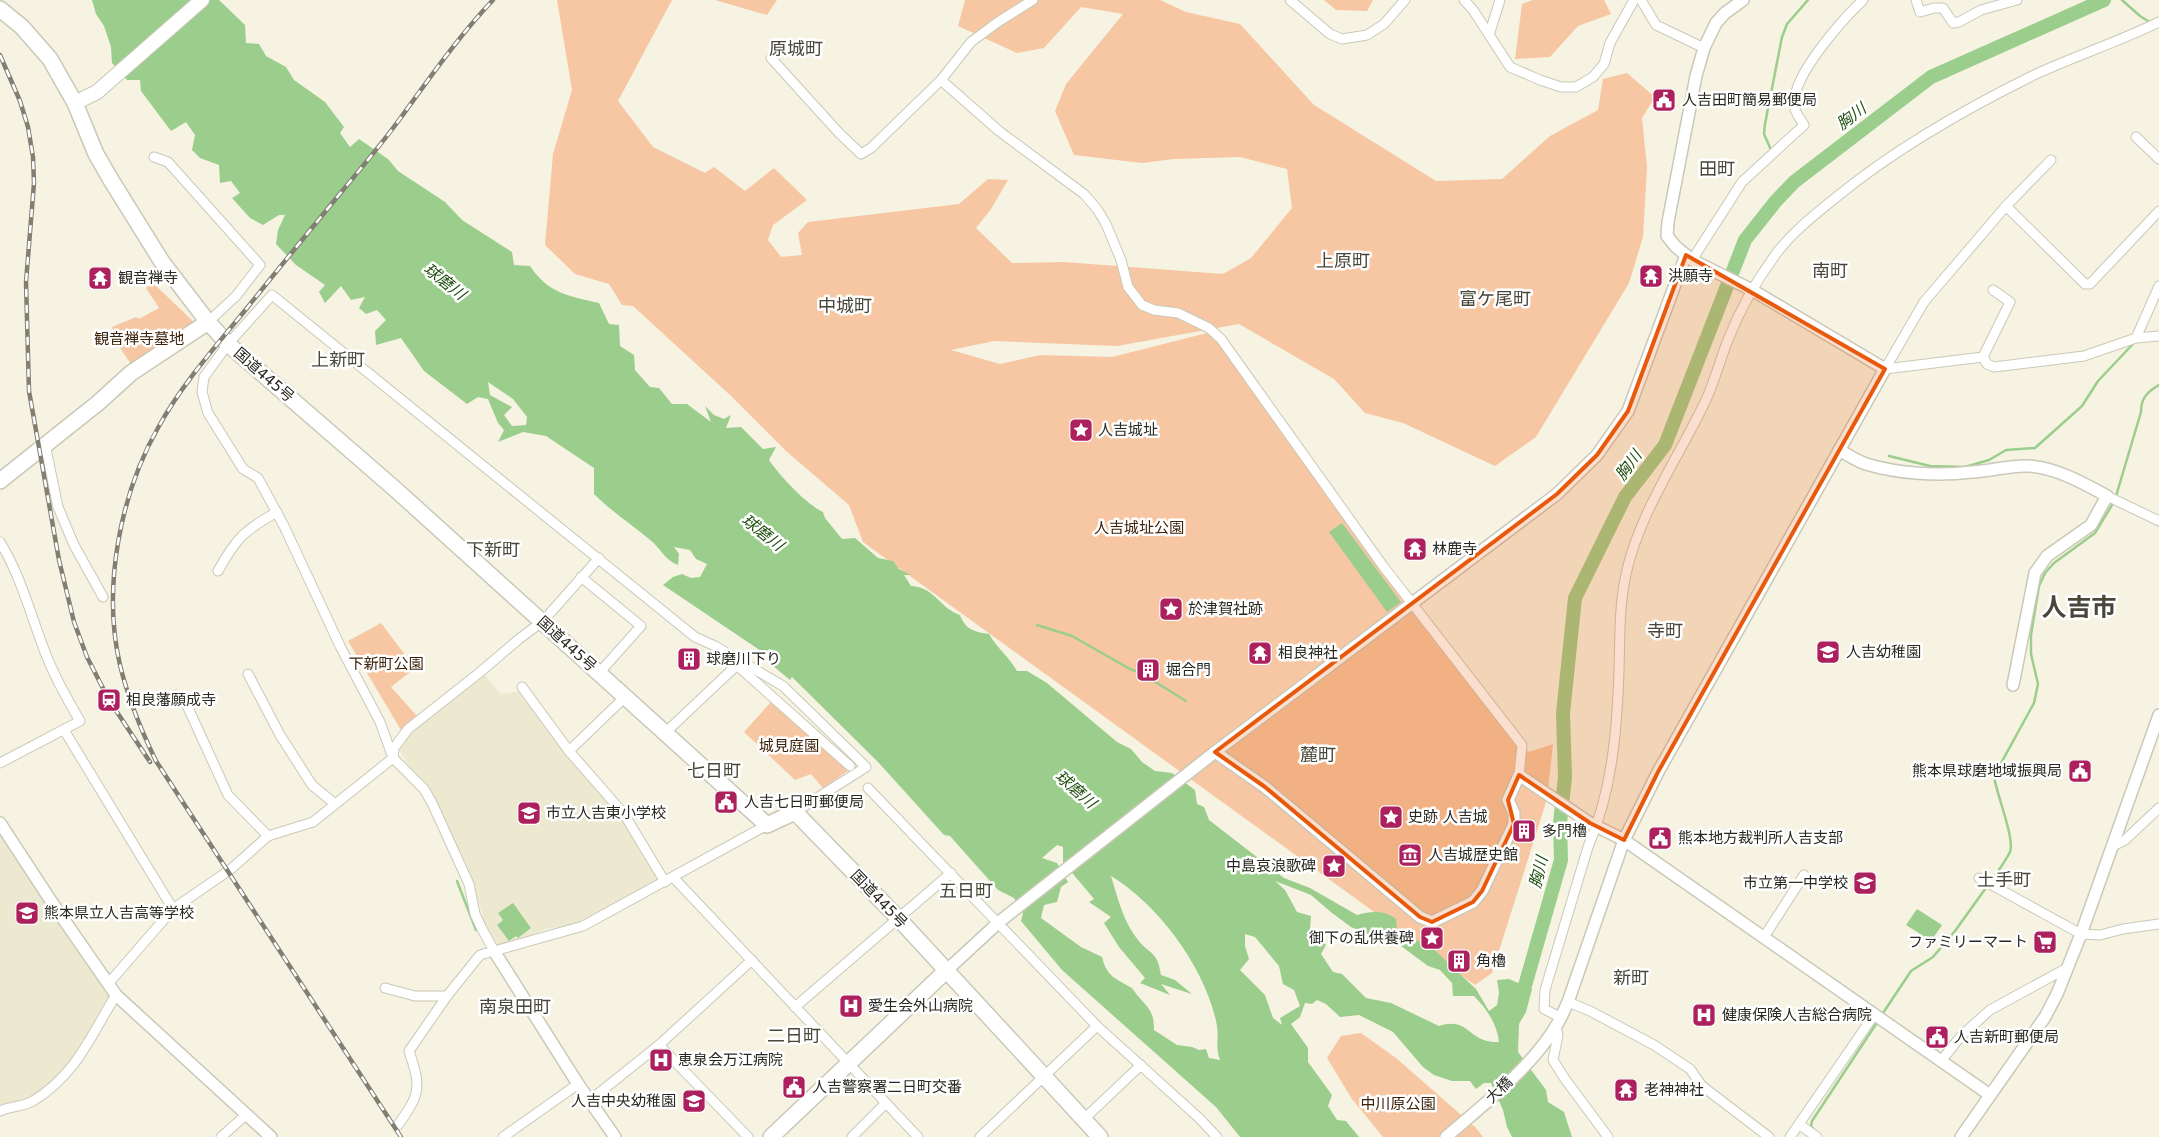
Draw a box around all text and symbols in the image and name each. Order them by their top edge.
district label: 原城町 [769,38,823,59]
public building icon: 人吉田町簡易郵便局 [1651,87,1677,113]
place label: 人吉田町簡易郵便局 [1682,91,1817,109]
water label: 胸川 [1833,98,1871,134]
district label: 田町 [1699,158,1735,179]
district label: 上原町 [1316,250,1370,271]
water label: 球磨川 [420,259,471,305]
district label: 南町 [1812,260,1848,281]
temple icon: 洪願寺 [1638,263,1664,289]
temple icon: 観音禅寺 [87,265,113,291]
place label: 洪願寺 [1668,267,1713,285]
place label: 観音禅寺 [118,269,178,287]
district label: 富ケ尾町 [1459,288,1531,309]
district label: 中城町 [818,295,872,316]
park label: 観音禅寺墓地 [94,330,184,348]
street label: 国道445号 [230,344,298,406]
district label: 上新町 [311,349,365,370]
place icon: 人吉城址 [1068,417,1094,443]
place label: 人吉城址 [1098,421,1158,439]
water label: 胸川 [1611,445,1647,484]
water label: 球磨川 [738,510,789,556]
park label: 人吉城址公園 [1094,519,1184,537]
temple icon: 林鹿寺 [1402,536,1428,562]
district label: 下新町 [466,539,520,560]
place label: 林鹿寺 [1432,540,1477,558]
district label: 人吉市 [2041,593,2117,622]
place icon: 於津賀社跡 [1158,596,1184,622]
place label: 於津賀社跡 [1188,600,1263,618]
street label: 国道445号 [534,613,600,675]
district label: 寺町 [1647,620,1683,641]
school or university icon: 人吉幼稚園 [1815,639,1841,665]
temple icon: 相良神社 [1247,640,1273,666]
place label: 人吉幼稚園 [1846,643,1921,661]
place label: 相良神社 [1278,644,1338,662]
building icon: 球磨川下り [676,646,702,672]
place label: 球磨川下り [706,650,781,668]
park label: 下新町公園 [348,655,424,673]
building icon: 堀合門 [1135,657,1161,683]
place label: 堀合門 [1166,661,1211,679]
station icon: 相良藩願成寺 [96,687,122,713]
place label: 相良藩願成寺 [126,691,216,709]
park label: 城見庭園 [759,737,819,755]
district label: 麓町 [1300,744,1336,765]
public building icon: 熊本県球磨地域振興局 [2067,758,2093,784]
district label: 七日町 [687,760,741,781]
place label: 熊本県球磨地域振興局 [1912,762,2062,780]
water label: 球磨川 [1051,766,1102,814]
public building icon: 人吉七日町郵便局 [713,789,739,815]
place label: 人吉七日町郵便局 [744,793,864,811]
school or university icon: 市立人吉東小学校 [516,800,542,826]
place label: 市立人吉東小学校 [546,804,666,822]
place icon: 史跡 人吉城 [1378,804,1404,830]
place label: 史跡 人吉城 [1408,808,1488,826]
building icon: 多門櫓 [1511,818,1537,844]
place label: 多門櫓 [1542,822,1587,840]
public building icon: 熊本地方裁判所人吉支部 [1647,825,1673,851]
place label: 熊本地方裁判所人吉支部 [1678,829,1843,847]
museum icon: 人吉城歴史館 [1397,842,1423,868]
place label: 人吉城歴史館 [1428,846,1518,864]
water label: 胸川 [1525,852,1552,890]
place icon: 中島哀浪歌碑 [1321,853,1347,879]
place label: 中島哀浪歌碑 [1226,857,1316,875]
street label: 国道445号 [847,866,911,932]
district label: 土手町 [1977,869,2031,890]
school or university icon: 市立第一中学校 [1852,870,1878,896]
place label: 市立第一中学校 [1743,874,1848,892]
district label: 五日町 [939,880,993,901]
school or university icon: 熊本県立人吉高等学校 [14,900,40,926]
place label: 熊本県立人吉高等学校 [44,904,194,922]
place icon: 御下の乱供養碑 [1419,925,1445,951]
place label: 御下の乱供養碑 [1309,929,1414,947]
supermarket icon: ファミリーマート [2032,929,2058,955]
place label: ファミリーマート [1908,933,2028,951]
building icon: 角櫓 [1446,948,1472,974]
place label: 角櫓 [1476,952,1506,970]
district label: 新町 [1613,967,1649,988]
hospital icon: 愛生会外山病院 [838,993,864,1019]
district label: 南泉田町 [479,996,551,1017]
place label: 愛生会外山病院 [868,997,973,1015]
hospital icon: 健康保険人吉総合病院 [1691,1002,1717,1028]
place label: 健康保険人吉総合病院 [1722,1006,1872,1024]
public building icon: 人吉新町郵便局 [1924,1024,1950,1050]
district label: 二日町 [767,1025,821,1046]
place label: 人吉新町郵便局 [1954,1028,2059,1046]
hospital icon: 恵泉会万江病院 [648,1047,674,1073]
place label: 恵泉会万江病院 [678,1051,783,1069]
street label: 大橋 [1482,1073,1516,1107]
public building icon: 人吉警察署二日町交番 [781,1074,807,1100]
temple icon: 老神神社 [1613,1077,1639,1103]
place label: 人吉警察署二日町交番 [812,1078,962,1096]
place label: 老神神社 [1644,1081,1704,1099]
school or university icon: 人吉中央幼稚園 [681,1088,707,1114]
place label: 人吉中央幼稚園 [571,1092,676,1110]
park label: 中川原公園 [1360,1095,1436,1113]

